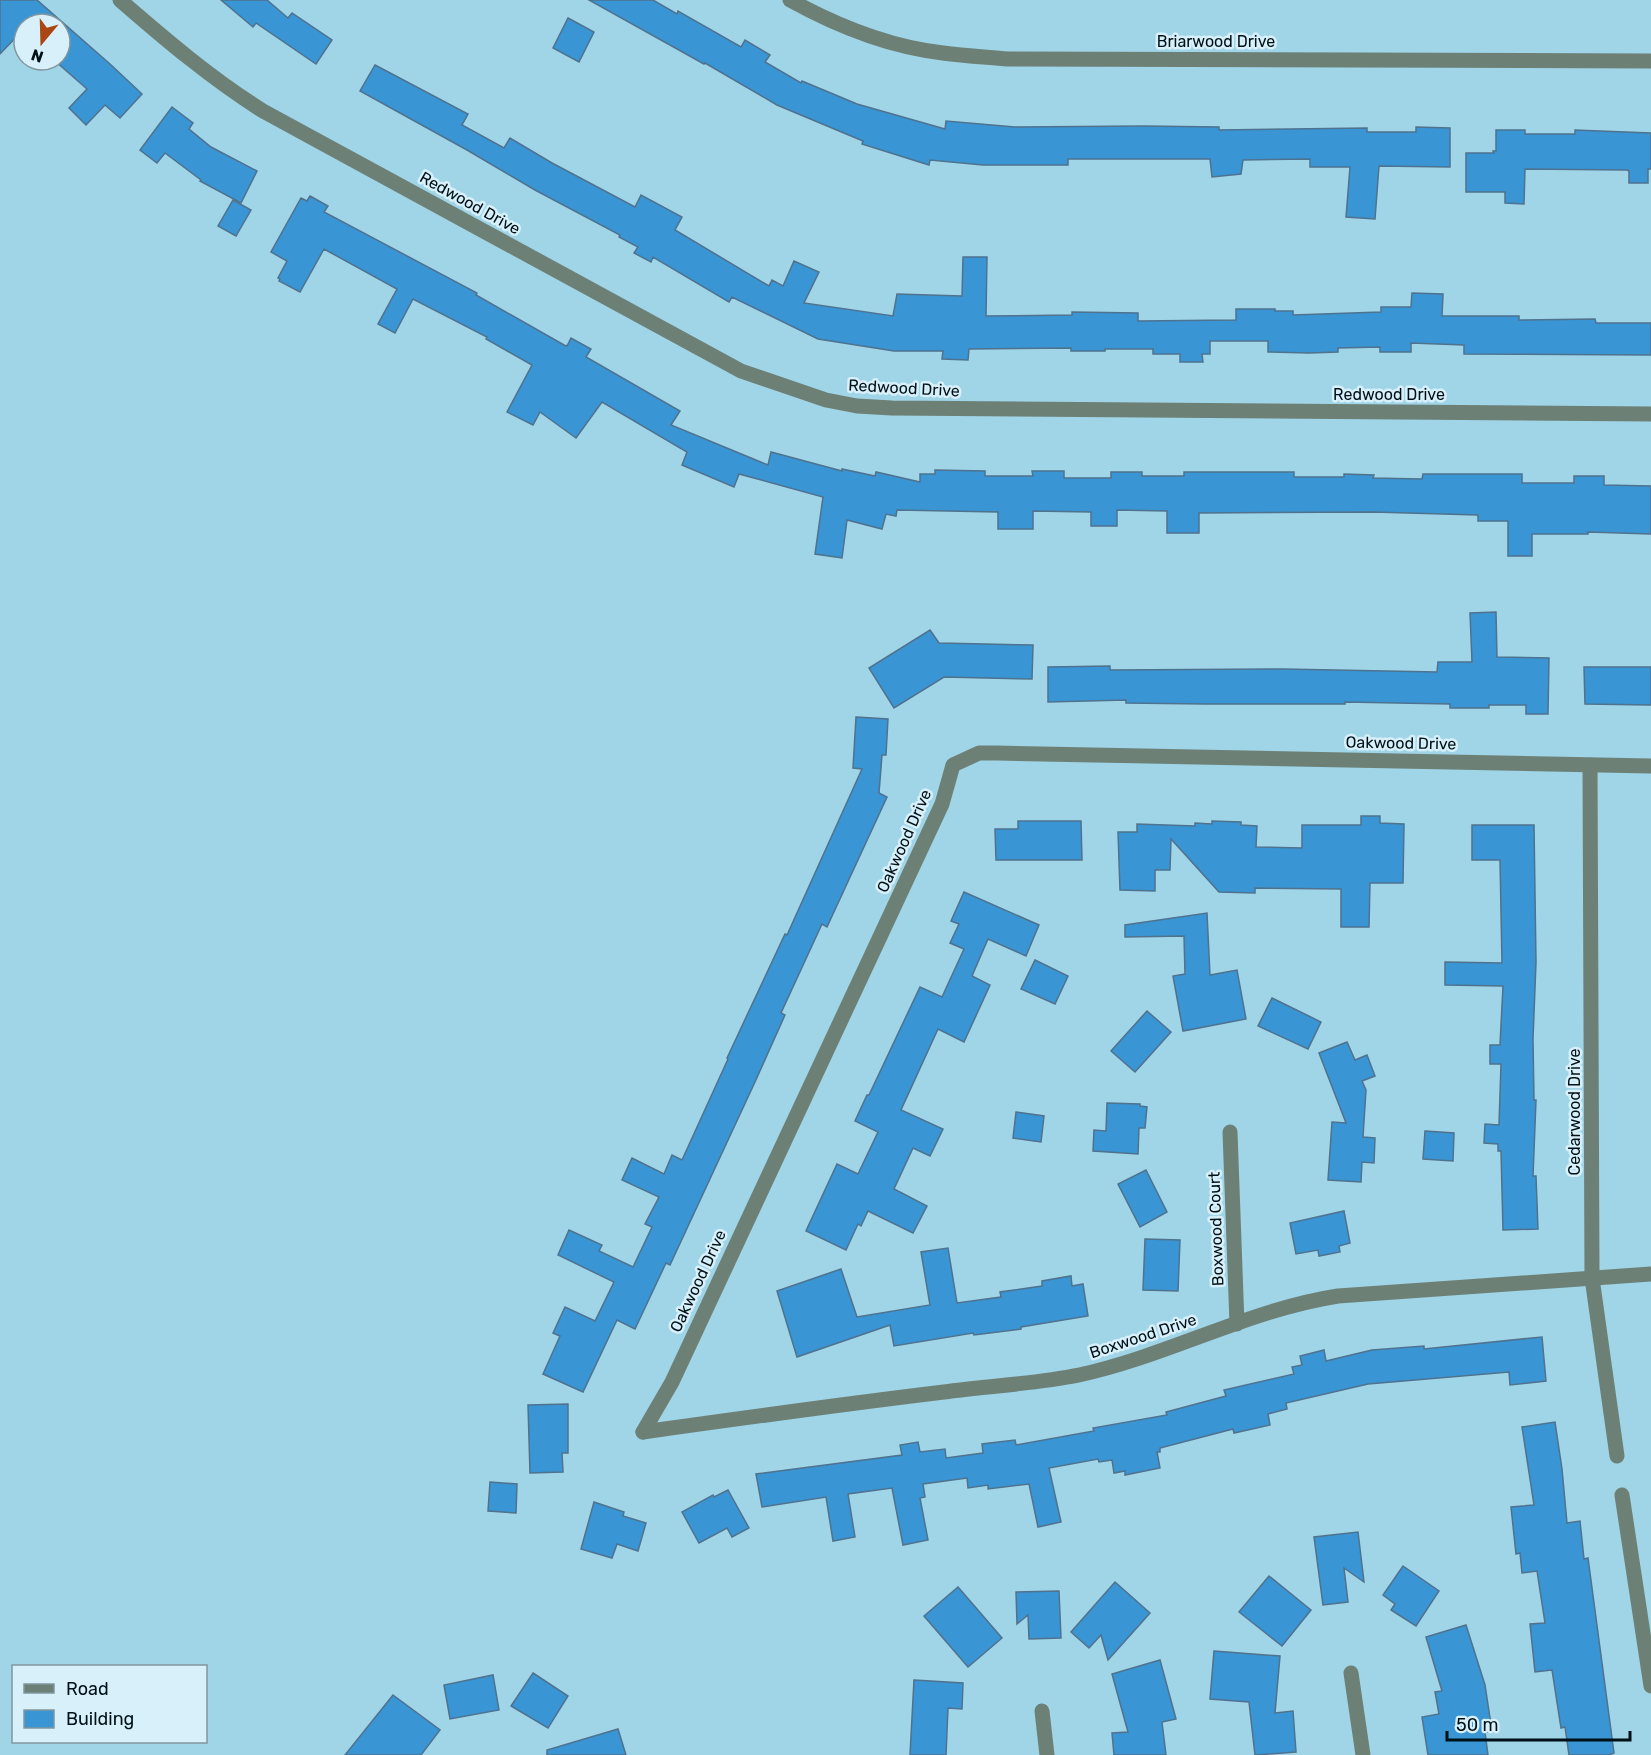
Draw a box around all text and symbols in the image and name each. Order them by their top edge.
north arrow [12,12,72,72]
street label: Briarwood Drive [1157,32,1275,51]
text: N [29,45,46,67]
street label: Redwood Drive [417,168,524,238]
street label: Redwood Drive [848,376,960,400]
street label: Redwood Drive [1333,385,1445,404]
street label: Oakwood Drive [1345,733,1457,753]
street label: Oakwood Drive [873,786,935,895]
street label: Cedarwood Drive [1565,1048,1584,1175]
street label: Boxwood Court [1205,1171,1227,1287]
street label: Oakwood Drive [666,1227,730,1335]
street label: Boxwood Drive [1087,1310,1199,1362]
legend [12,1665,207,1743]
text: Road [66,1678,109,1700]
scale bar [1447,1704,1630,1742]
text: Building [66,1708,134,1730]
text: 50 m [1456,1714,1499,1736]

